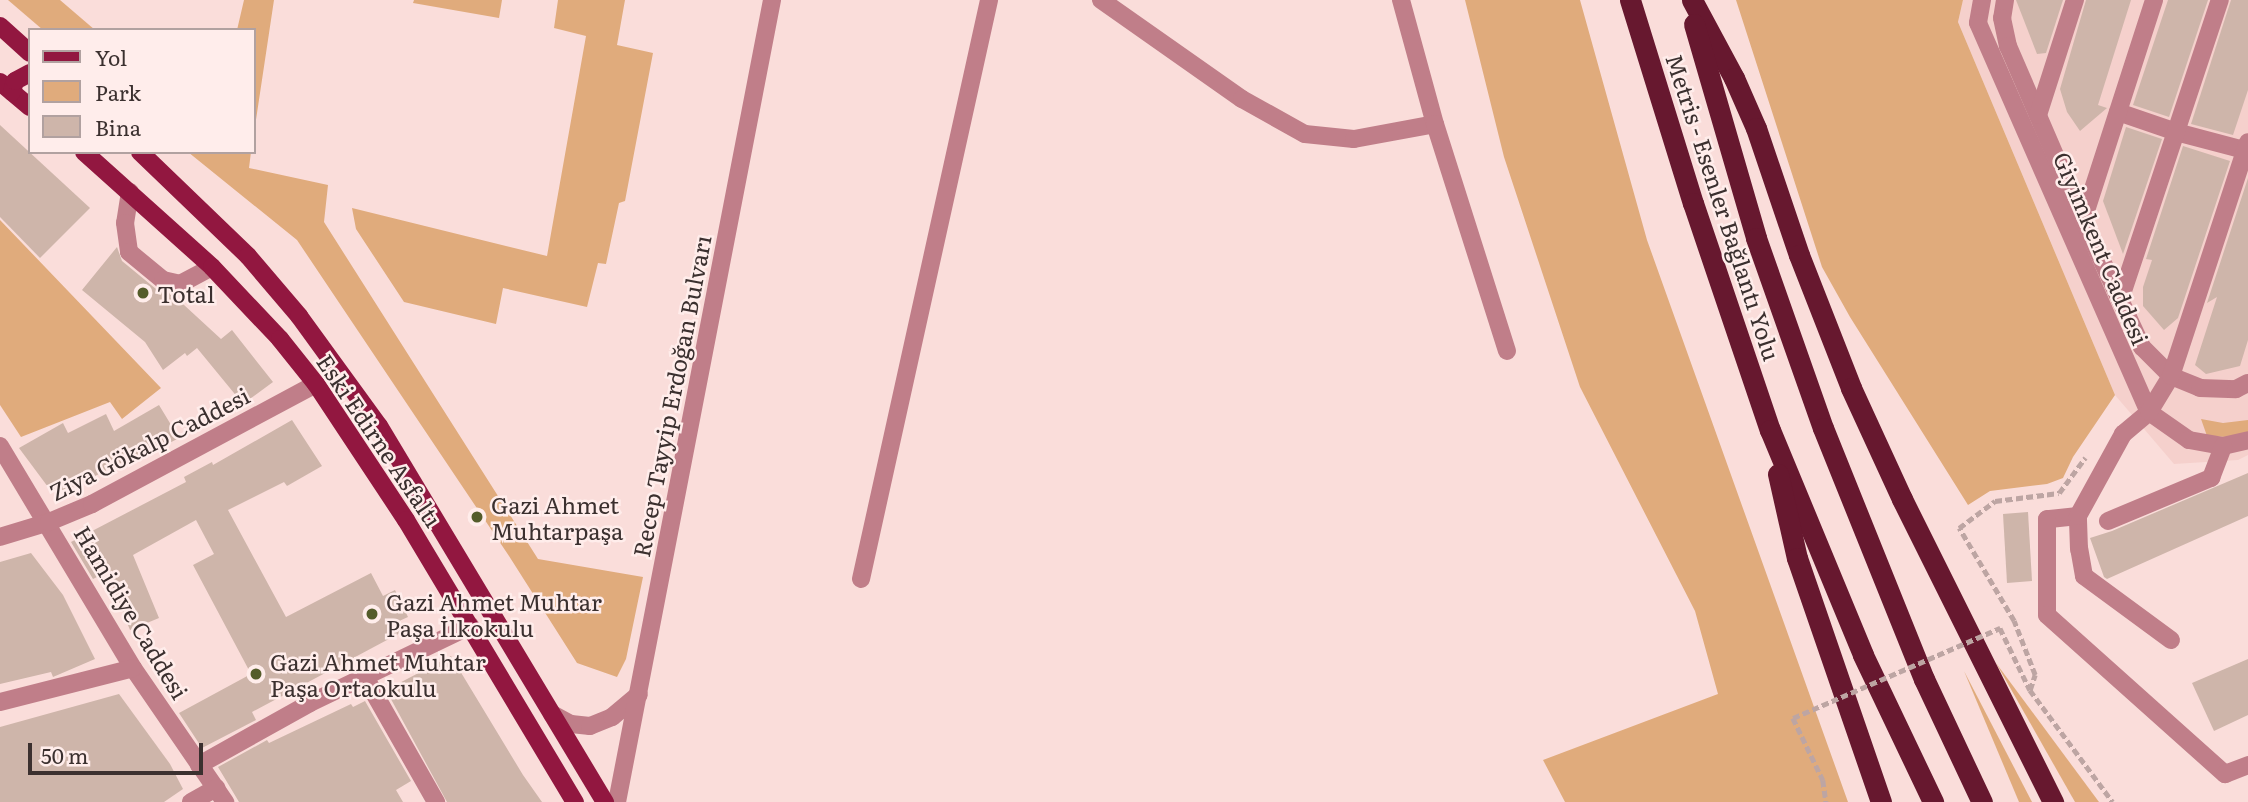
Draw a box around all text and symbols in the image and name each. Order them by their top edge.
legend [28,28,256,154]
text: Yol [95,41,127,72]
street label: Metris - Esenler Bağlantı Yolu [1661,50,1787,364]
text: Park [95,76,141,107]
text: Bina [95,111,141,142]
street label: Giyimkent Caddesi [2049,147,2155,349]
street label: Recep Tayyip Erdoğan Bulvarı [626,233,716,559]
place label: Total [157,279,215,307]
marker: Total [135,285,151,301]
street label: Eski Edirne Asfaltı [312,348,448,532]
street label: Ziya Gökalp Caddesi [44,381,254,505]
place label: Gazi Ahmet Muhtarpaşa [491,490,623,544]
marker: Gazi Ahmet Muhtarpaşa [469,509,485,525]
street label: Hamidiye Caddesi [69,520,195,704]
place label: Gazi Ahmet Muhtar Paşa İlkokulu [386,587,602,641]
marker: Gazi Ahmet Muhtar Paşa İlkokulu [364,606,380,622]
place label: Gazi Ahmet Muhtar Paşa Ortaokulu [270,647,486,701]
marker: Gazi Ahmet Muhtar Paşa Ortaokulu [248,666,264,682]
scale bar [32,728,206,772]
text: 50 m [41,739,88,770]

